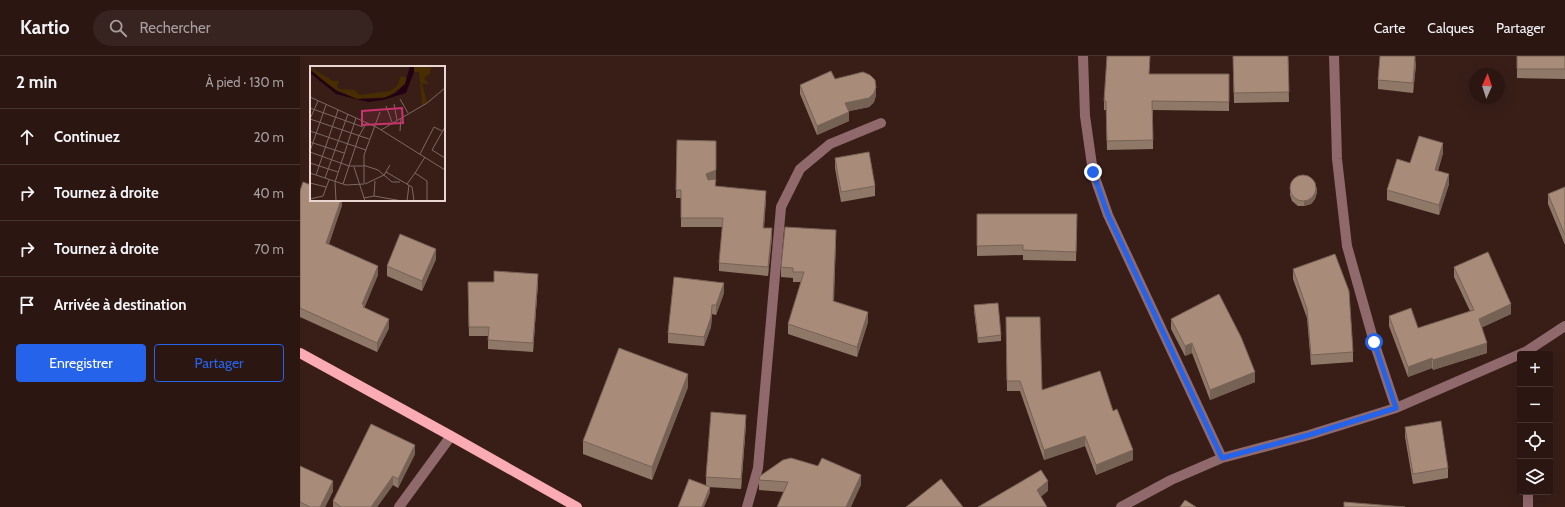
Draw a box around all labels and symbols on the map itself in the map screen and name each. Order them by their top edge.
inset map [310,66,445,201]
north arrow [1469,68,1505,104]
route end [1084,163,1102,181]
route start [1365,333,1383,351]

